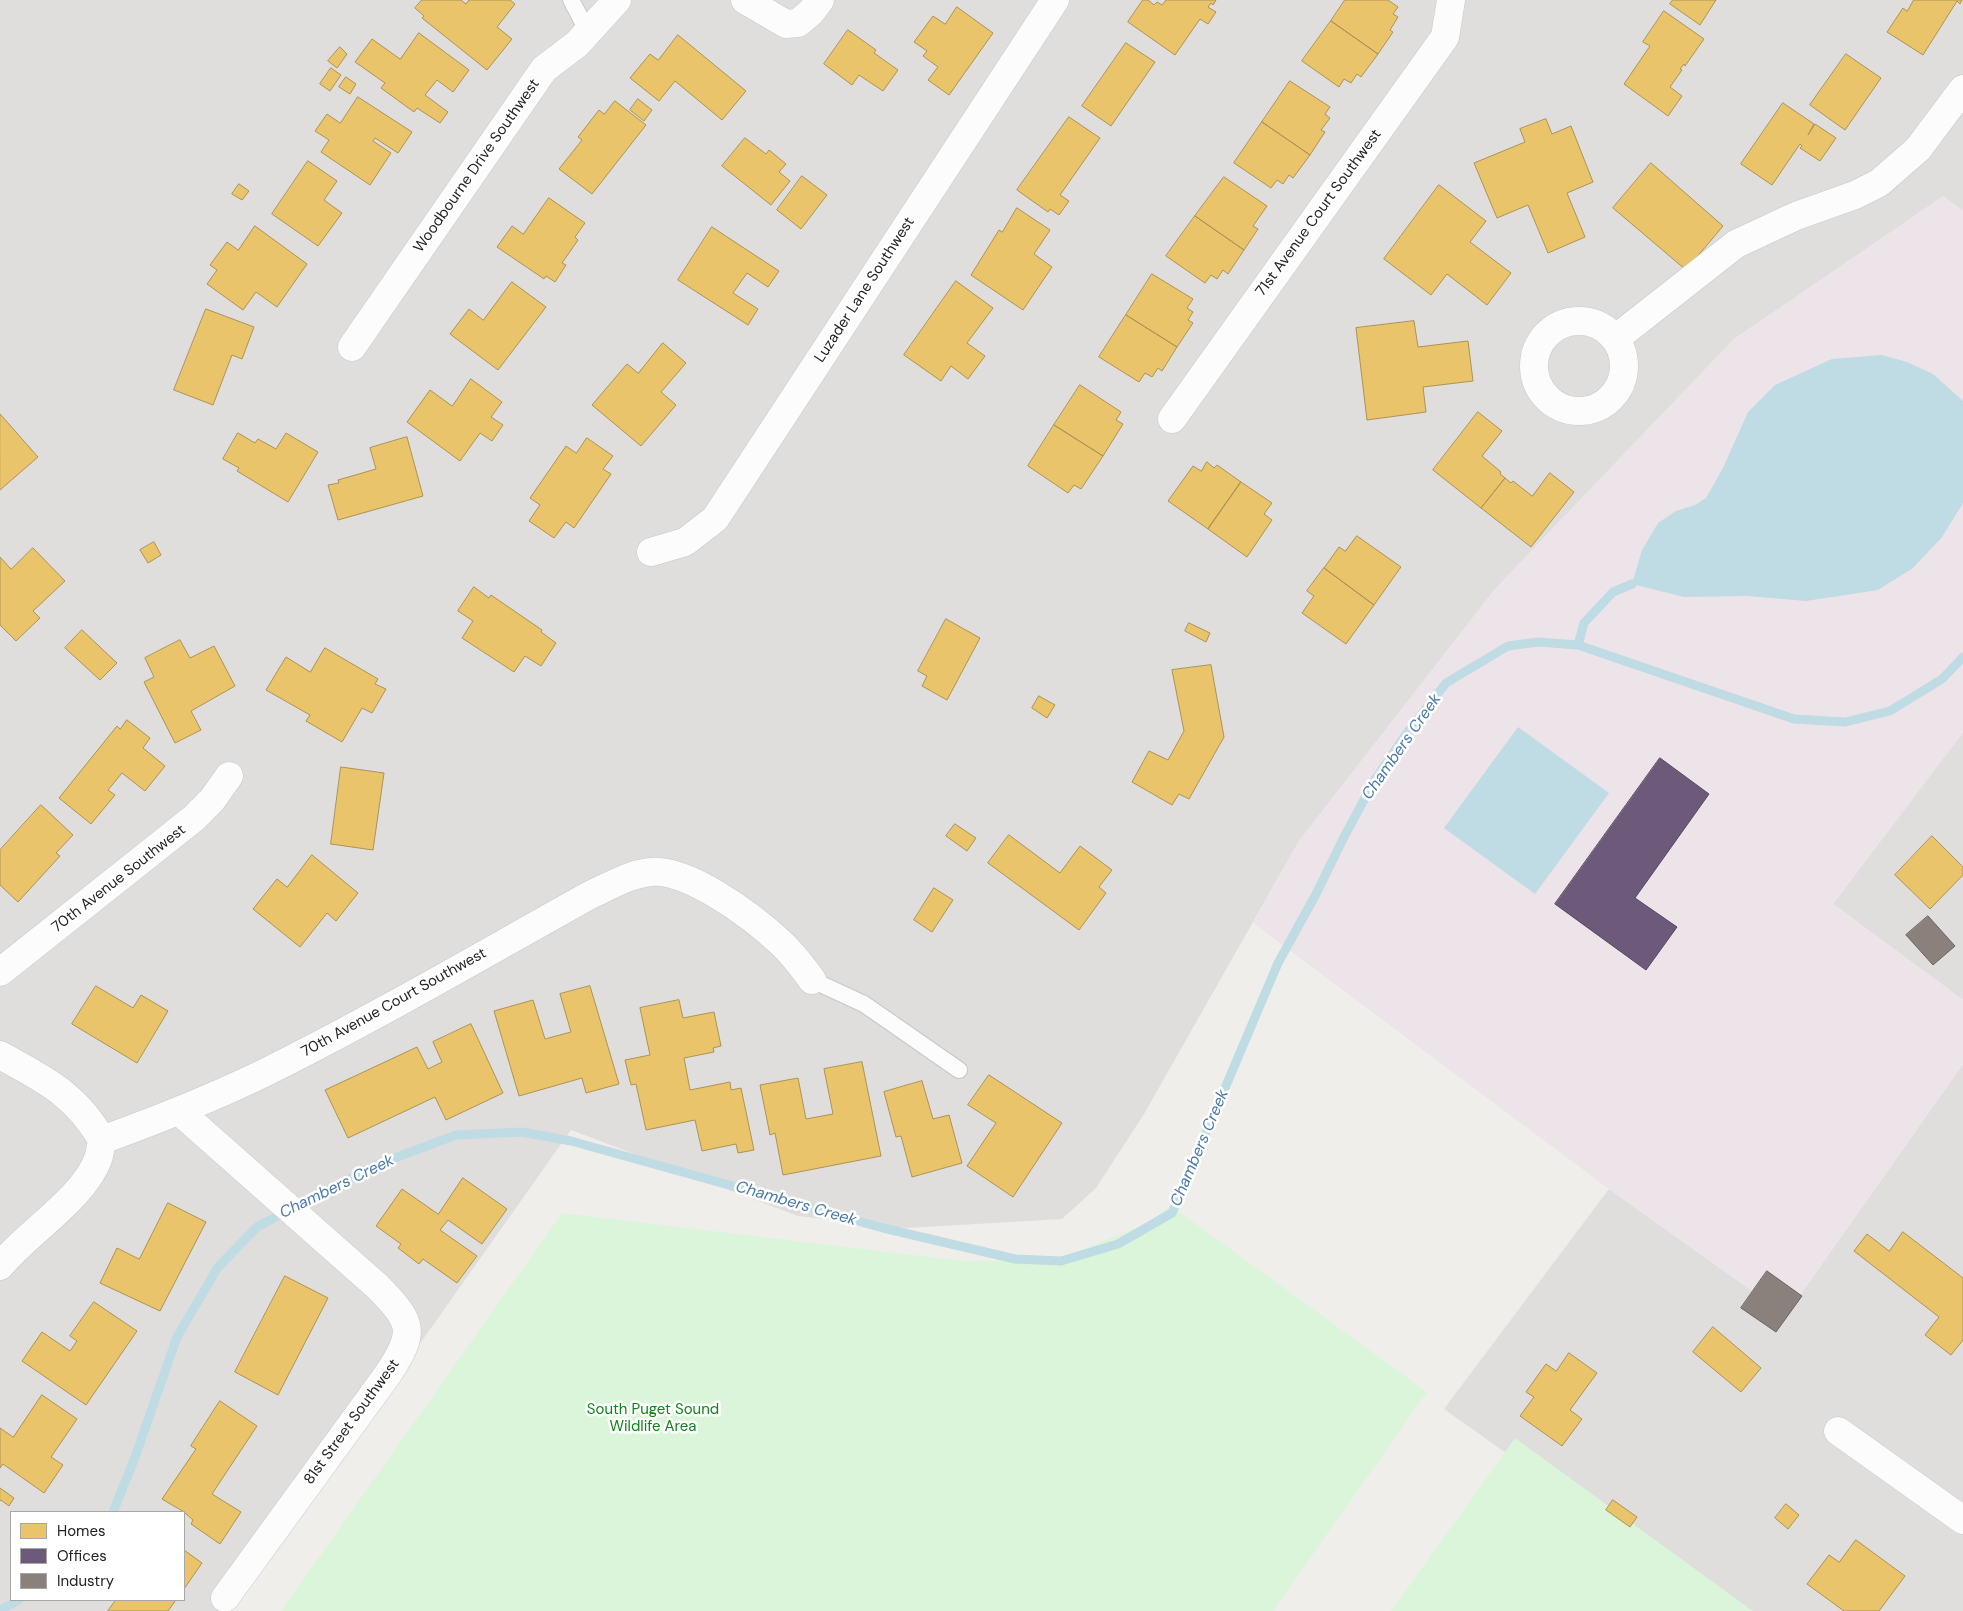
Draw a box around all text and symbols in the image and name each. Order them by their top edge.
street label: Woodbourne Drive Southwest [410,76,544,256]
street label: 71st Avenue Court Southwest [1252,126,1386,300]
street label: Luzader Lane Southwest [811,214,919,366]
water label: Chambers Creek [1358,690,1446,804]
street label: 70th Avenue Southwest [48,821,190,937]
street label: 70th Avenue Court Southwest [298,945,490,1061]
water label: Chambers Creek [1167,1087,1233,1209]
water label: Chambers Creek [277,1151,397,1223]
water label: Chambers Creek [733,1178,859,1230]
street label: 81st Street Southwest [300,1356,404,1488]
park label: South Puget Sound Wildlife Area [587,1401,719,1436]
legend [10,1511,185,1601]
text: Homes [57,1521,106,1541]
text: Offices [57,1546,107,1566]
text: Industry [57,1571,114,1591]

